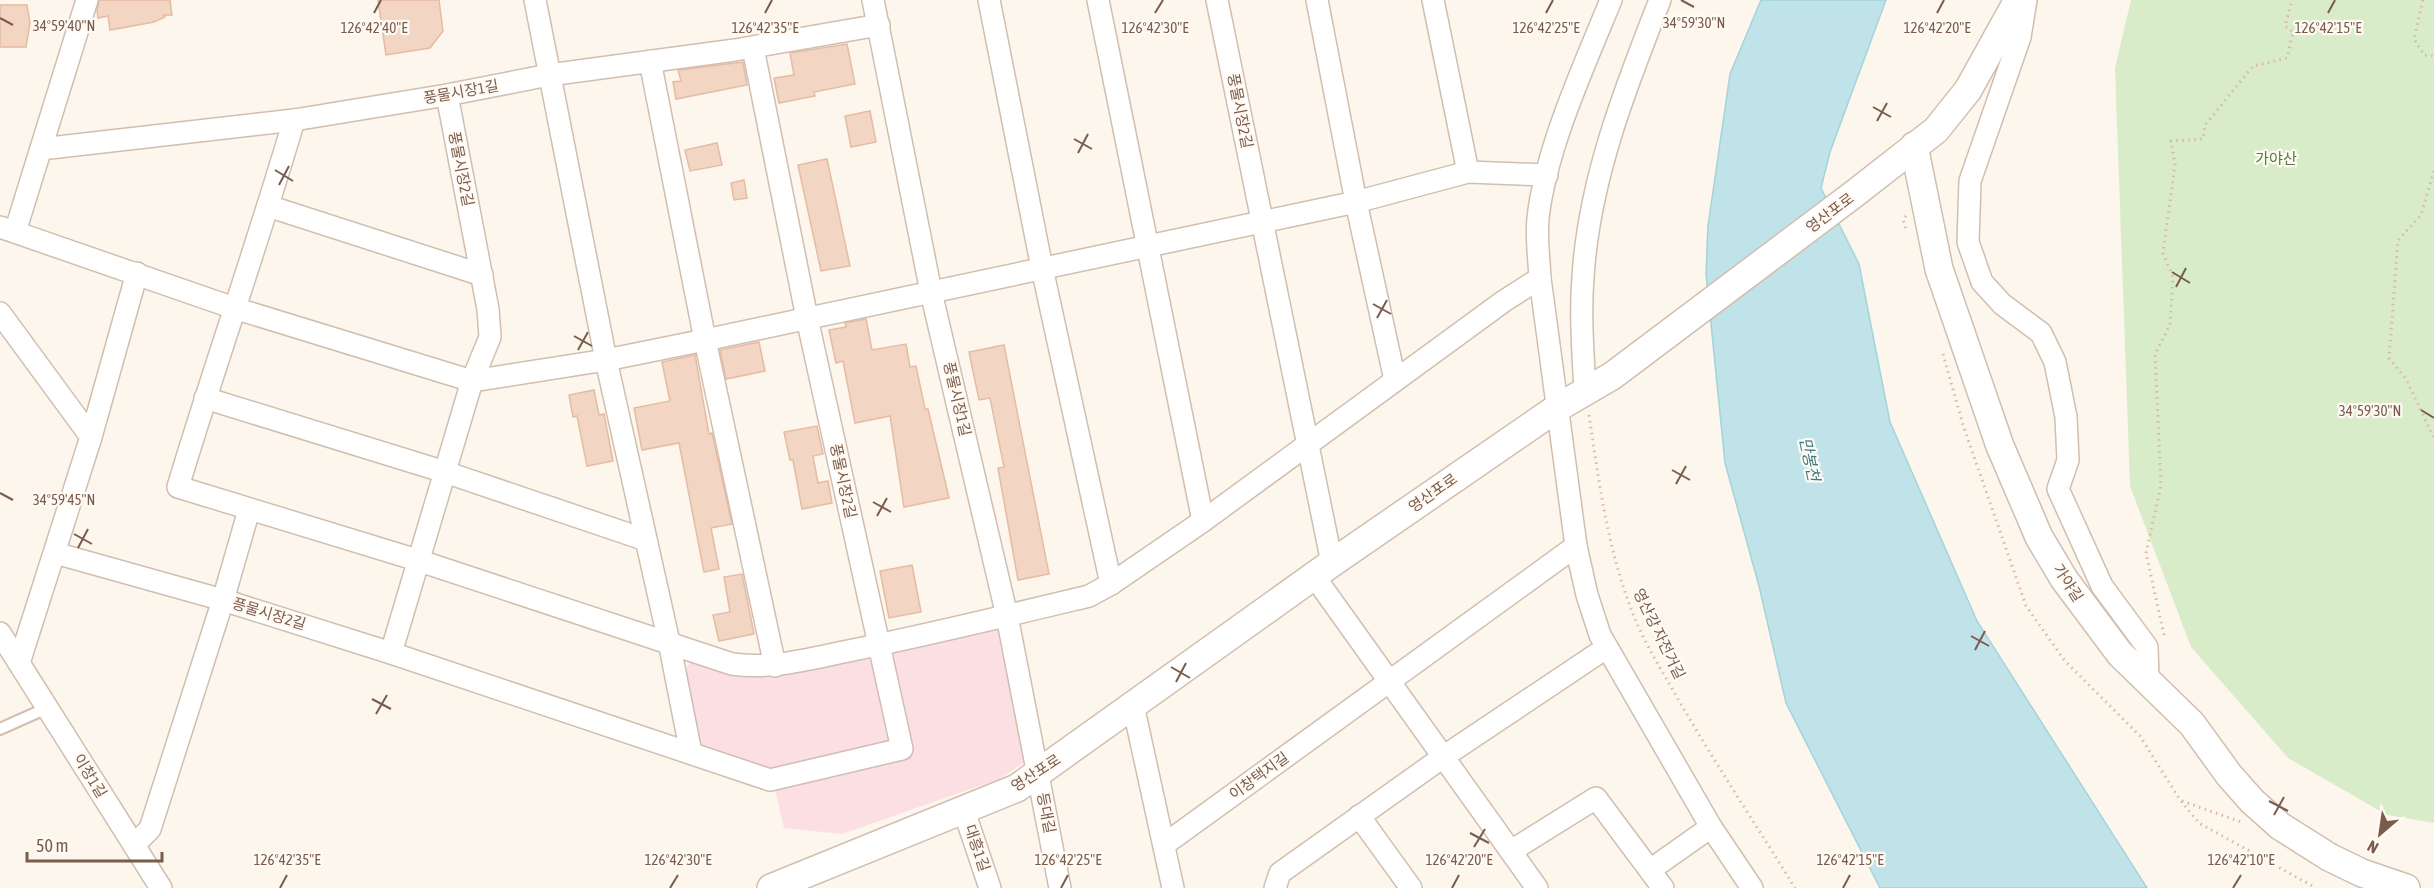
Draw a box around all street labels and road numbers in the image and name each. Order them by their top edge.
street label: 풍물시장2길 [1225,72,1256,150]
street label: 풍물시장1길 [422,77,500,106]
street label: 풍물시장2길 [446,130,477,208]
street label: 영산포로 [1803,189,1857,236]
street label: 풍물시장1길 [941,360,974,438]
street label: 풍물시장2길 [827,442,860,520]
street label: 영산포로 [1405,470,1460,515]
street label: 가야길 [2050,561,2087,605]
street label: 영산강 자전거길 [1630,586,1689,682]
street label: 풍물시장2길 [230,594,308,633]
street label: 이창택지길 [1226,748,1292,803]
street label: 영산포로 [1008,750,1064,795]
street label: 이창1길 [70,751,110,801]
street label: 등대길 [1034,791,1059,835]
street label: 대흥1길 [962,822,993,874]

